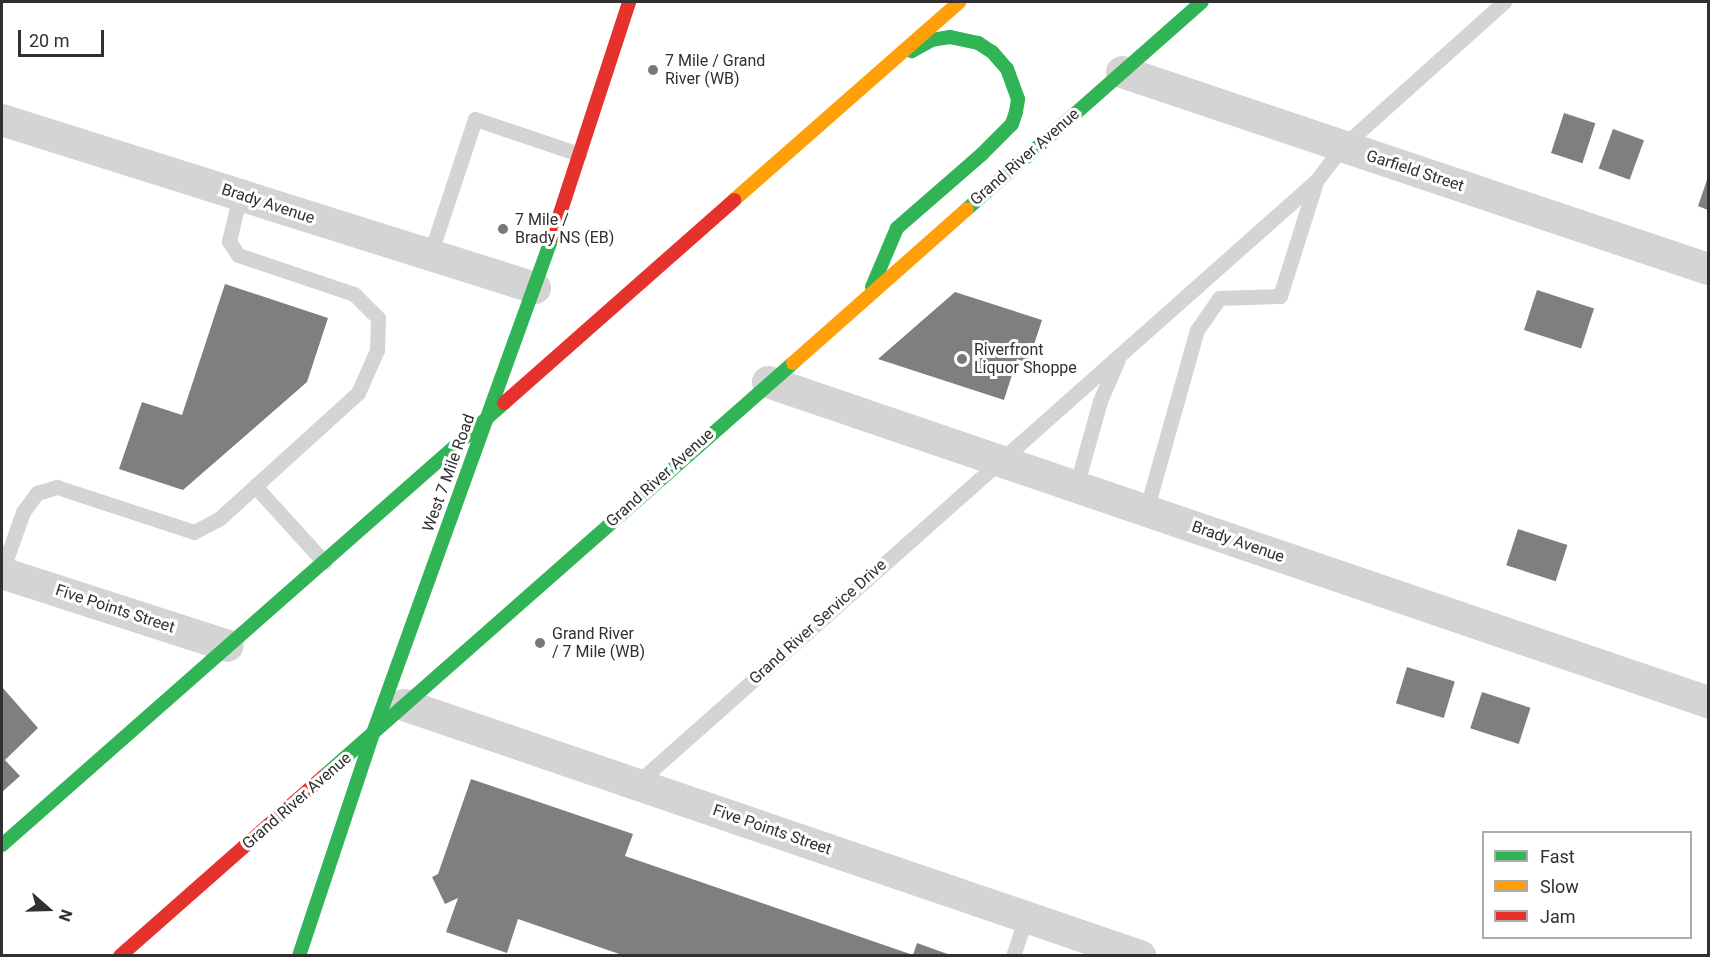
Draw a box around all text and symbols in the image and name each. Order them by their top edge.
scale bar [21,18,106,56]
text: 20 m [29,30,69,51]
place label: 7 Mile / Grand River (WB) [665,51,765,89]
marker: 7 Mile / Grand River (WB) [646,63,660,77]
street label: Grand River Avenue [967,104,1083,210]
street label: Garfield Street [1364,146,1466,196]
street label: Brady Avenue [219,180,317,228]
place label: 7 Mile / Brady NS (EB) [515,210,614,248]
marker: 7 Mile / Brady NS (EB) [496,222,510,236]
place label: Riverfront Liquor Shoppe [974,340,1077,378]
marker: Riverfront Liquor Shoppe [955,352,969,366]
street label: West 7 Mile Road [419,412,479,534]
street label: Grand River Avenue [602,425,718,531]
street label: Brady Avenue [1189,517,1287,567]
street label: Grand River Service Drive [746,555,890,689]
street label: Five Points Street [53,581,177,637]
place label: Grand River / 7 Mile (WB) [552,624,645,662]
marker: Grand River / 7 Mile (WB) [533,636,547,650]
street label: Grand River Avenue [239,748,355,854]
street label: Five Points Street [710,801,834,859]
legend [1482,831,1692,939]
text: Fast [1540,846,1575,867]
text: Slow [1540,876,1579,897]
north arrow [18,879,78,939]
text: Jam [1540,906,1576,927]
text: N [55,907,76,924]

